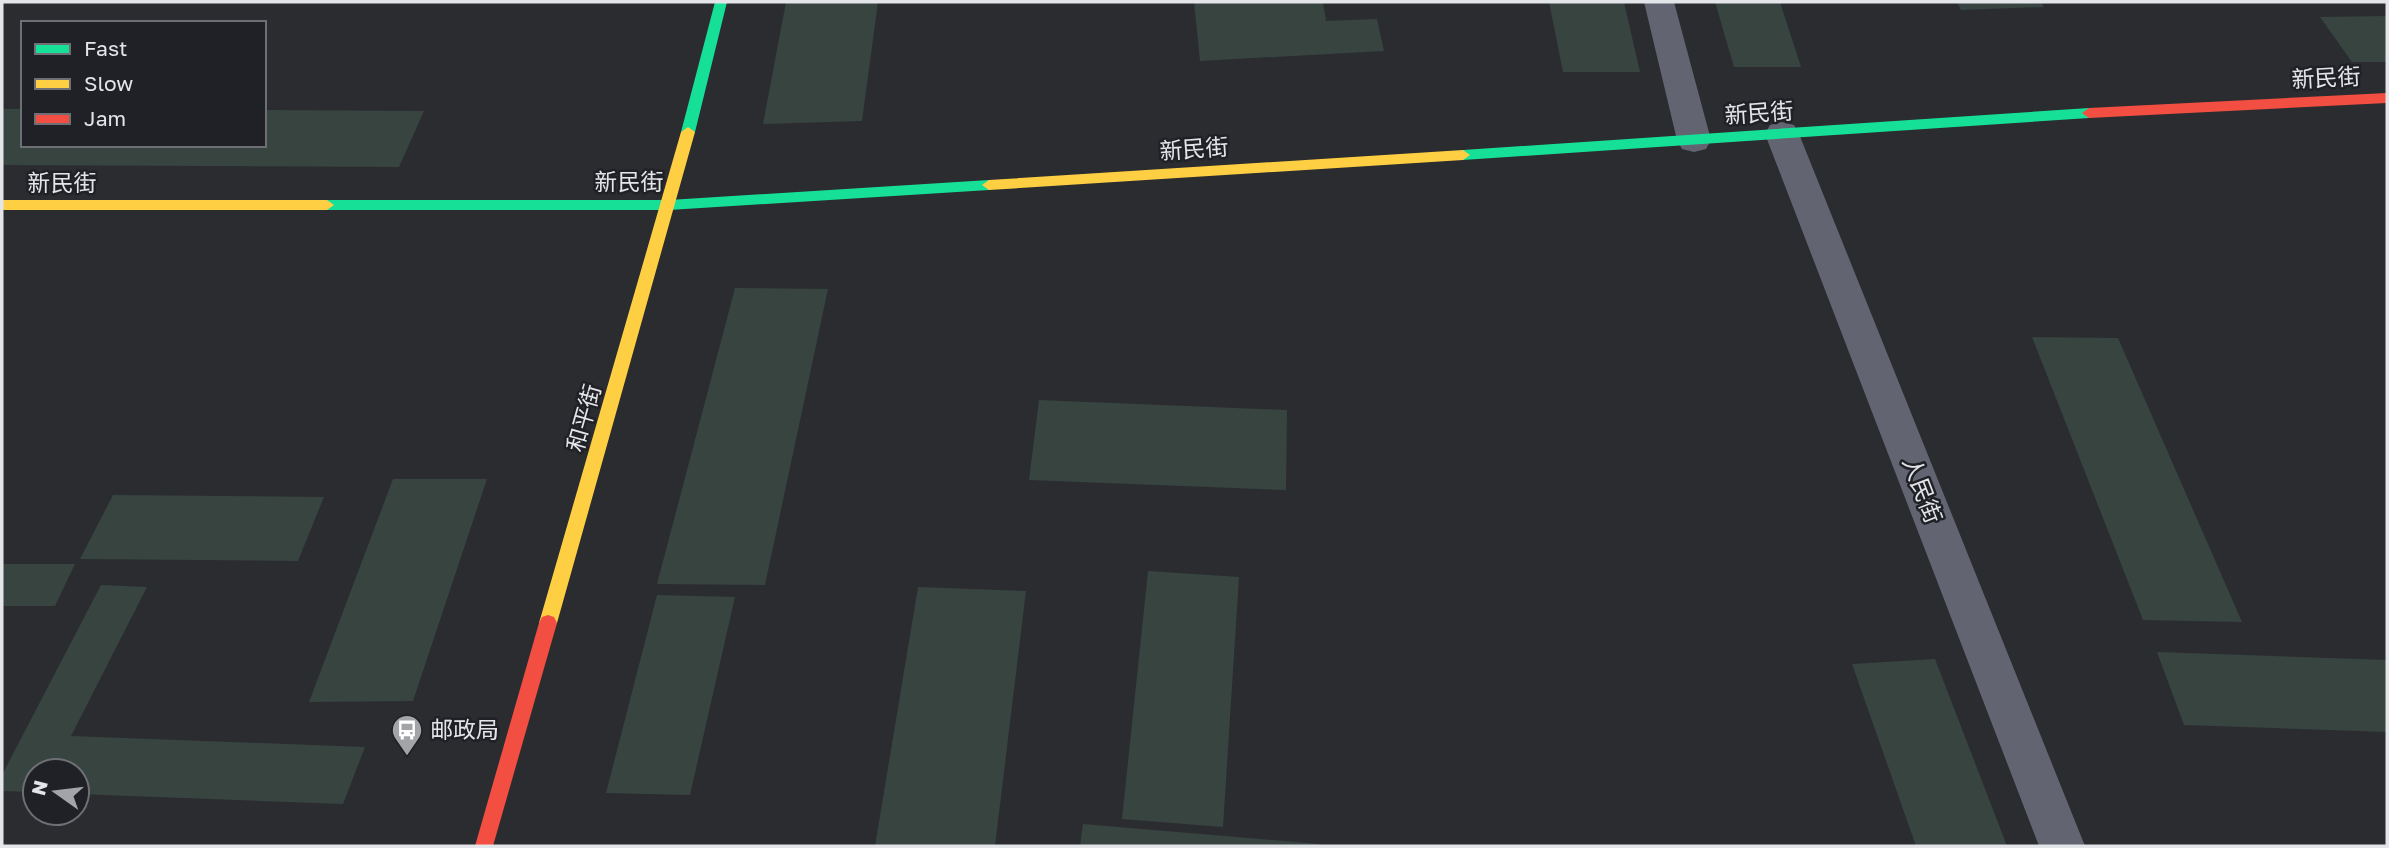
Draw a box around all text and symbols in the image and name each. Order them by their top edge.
legend [21,21,266,147]
text: Fast [84,35,127,61]
street label: 新民街 [2291,61,2361,93]
text: Slow [84,70,133,96]
street label: 新民街 [1724,96,1794,128]
text: Jam [84,105,126,131]
street label: 新民街 [1159,132,1229,164]
street label: 新民街 [595,167,664,195]
street label: 新民街 [28,168,97,196]
street label: 和平街 [560,381,606,455]
street label: 人民街 [1897,452,1948,527]
bus stop icon: 邮政局 [390,713,424,757]
place label: 邮政局 [430,715,499,743]
north arrow [21,757,91,827]
text: N [26,778,52,798]

